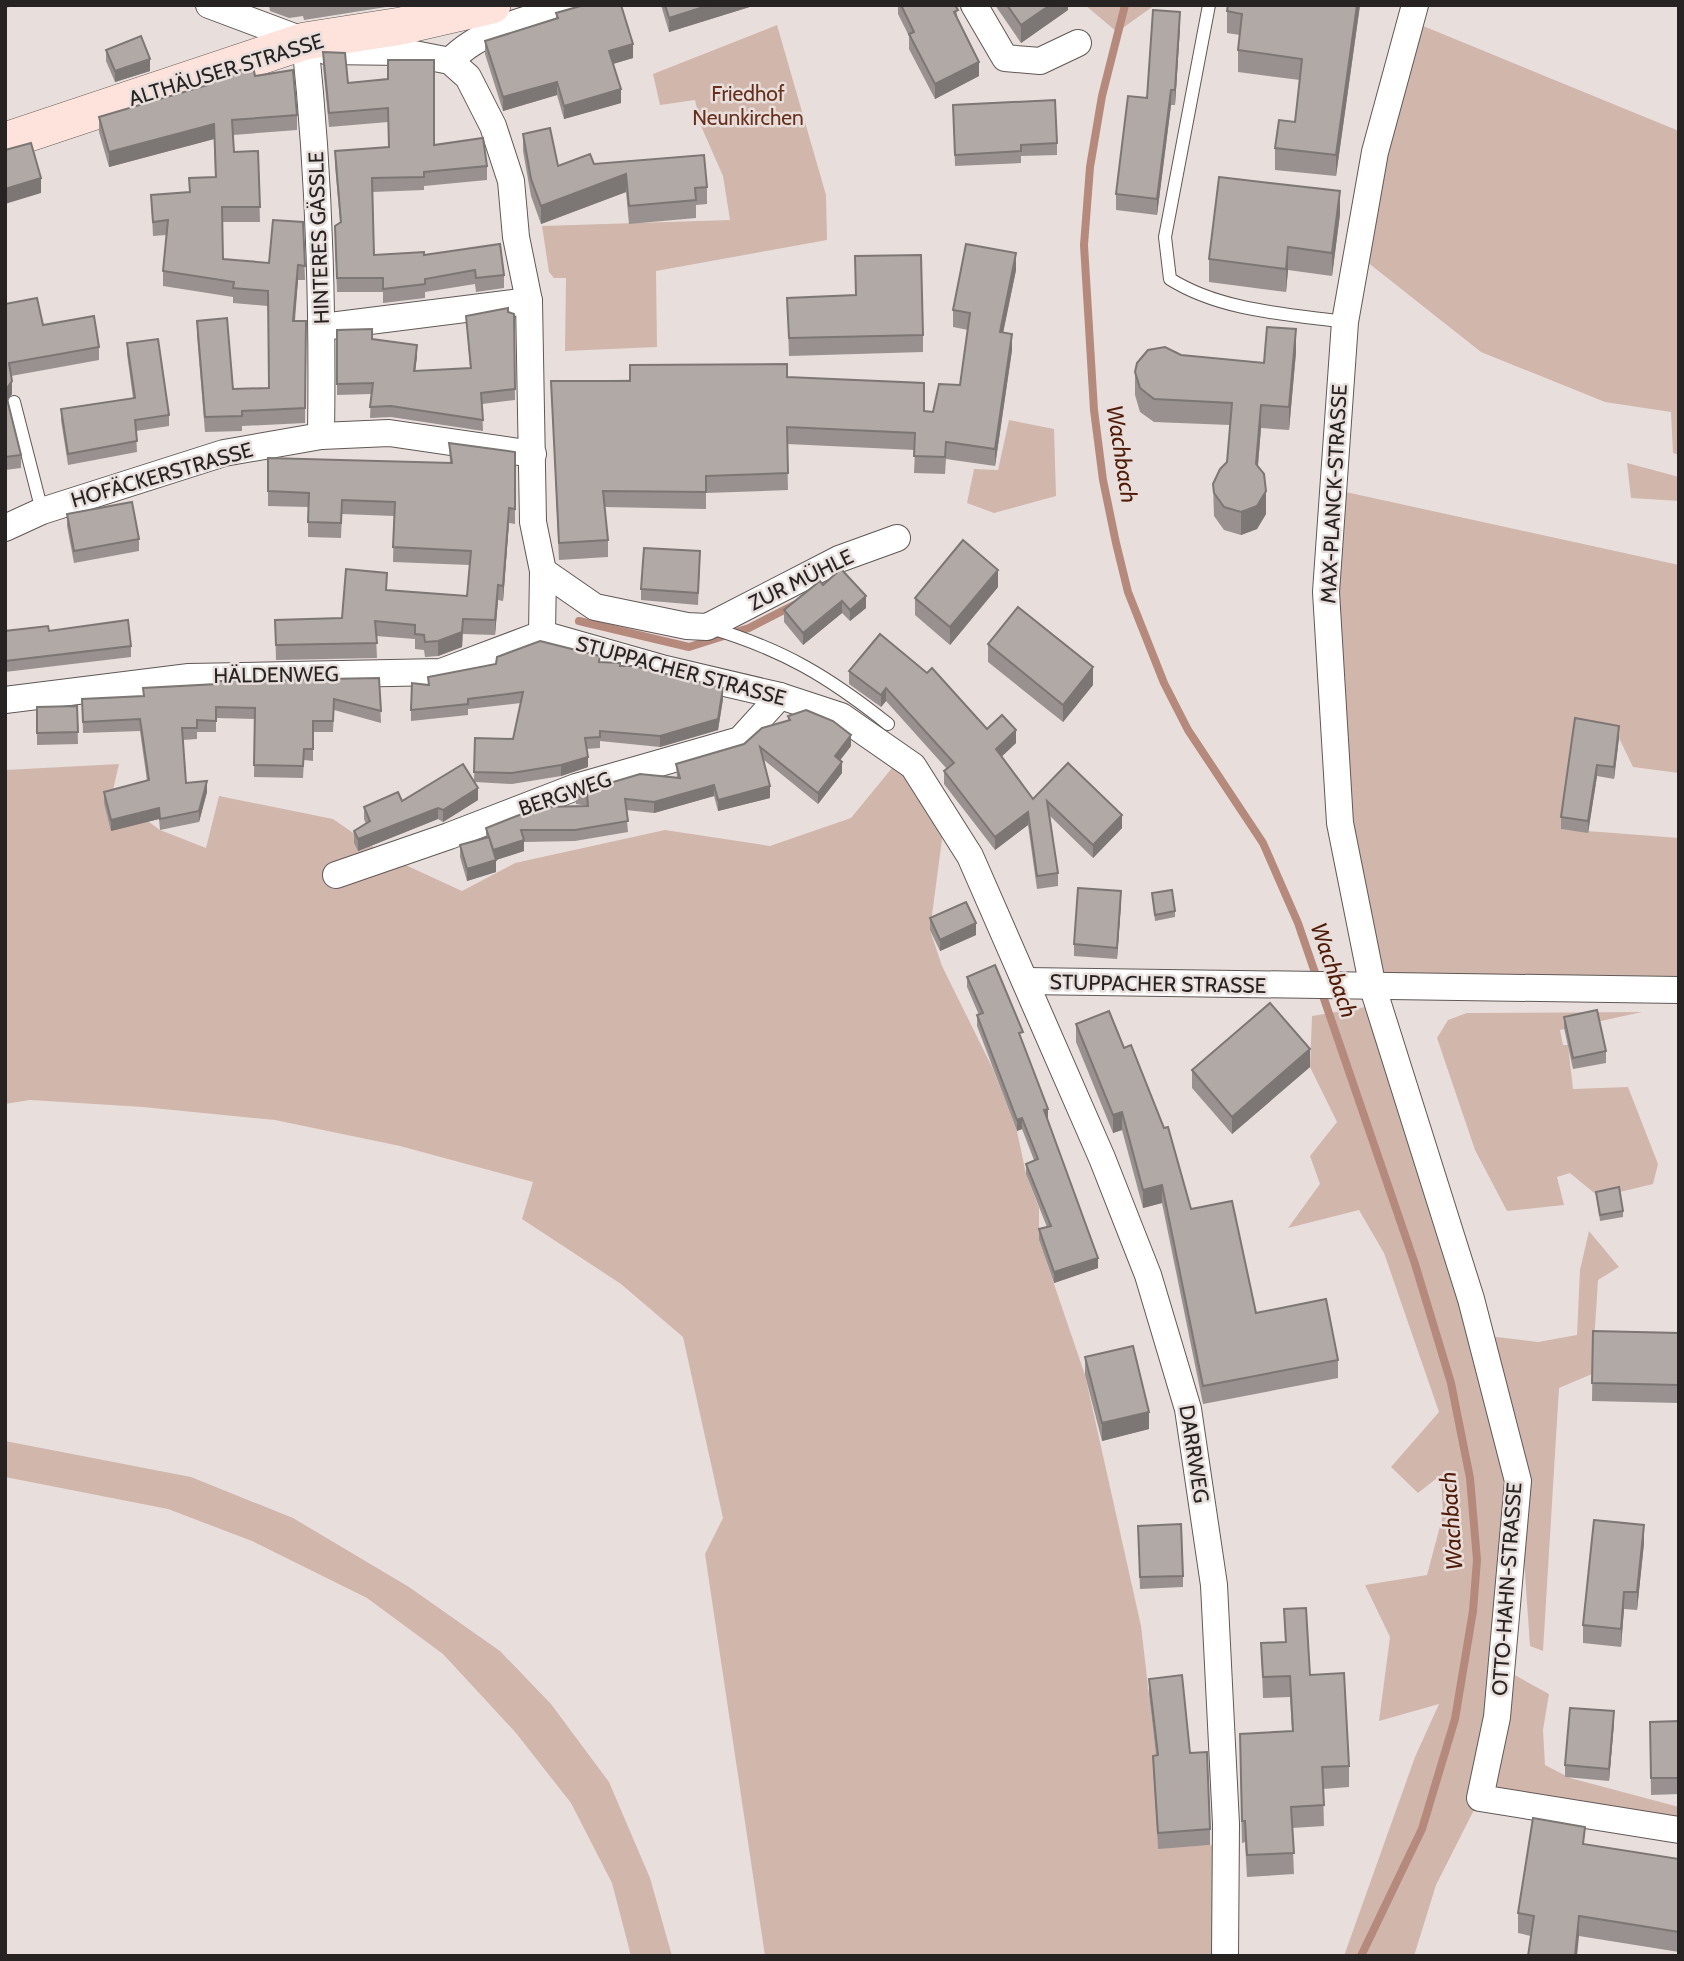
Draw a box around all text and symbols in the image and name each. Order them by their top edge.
street label: ALTHÄUSER STRASSE [125,28,326,111]
park label: Friedhof Neunkirchen [692,81,804,130]
street label: HINTERES GÄSSLE [303,151,334,325]
street label: MAX-PLANCK-STRASSE [1315,384,1352,604]
water label: Wachbach [1100,403,1144,505]
street label: HOFÄCKERSTRASSE [68,437,256,512]
street label: ZUR MÜHLE [744,544,857,616]
street label: STUPPACHER STRASSE [573,630,789,711]
street label: HÄLDENWEG [213,661,339,688]
street label: BERGWEG [515,766,614,821]
water label: Wachbach [1305,919,1363,1021]
street label: STUPPACHER STRASSE [1050,969,1266,998]
street label: DARRWEG [1174,1403,1215,1505]
water label: Wachbach [1434,1471,1468,1571]
street label: OTTO-HAHN-STRASSE [1487,1481,1526,1696]

